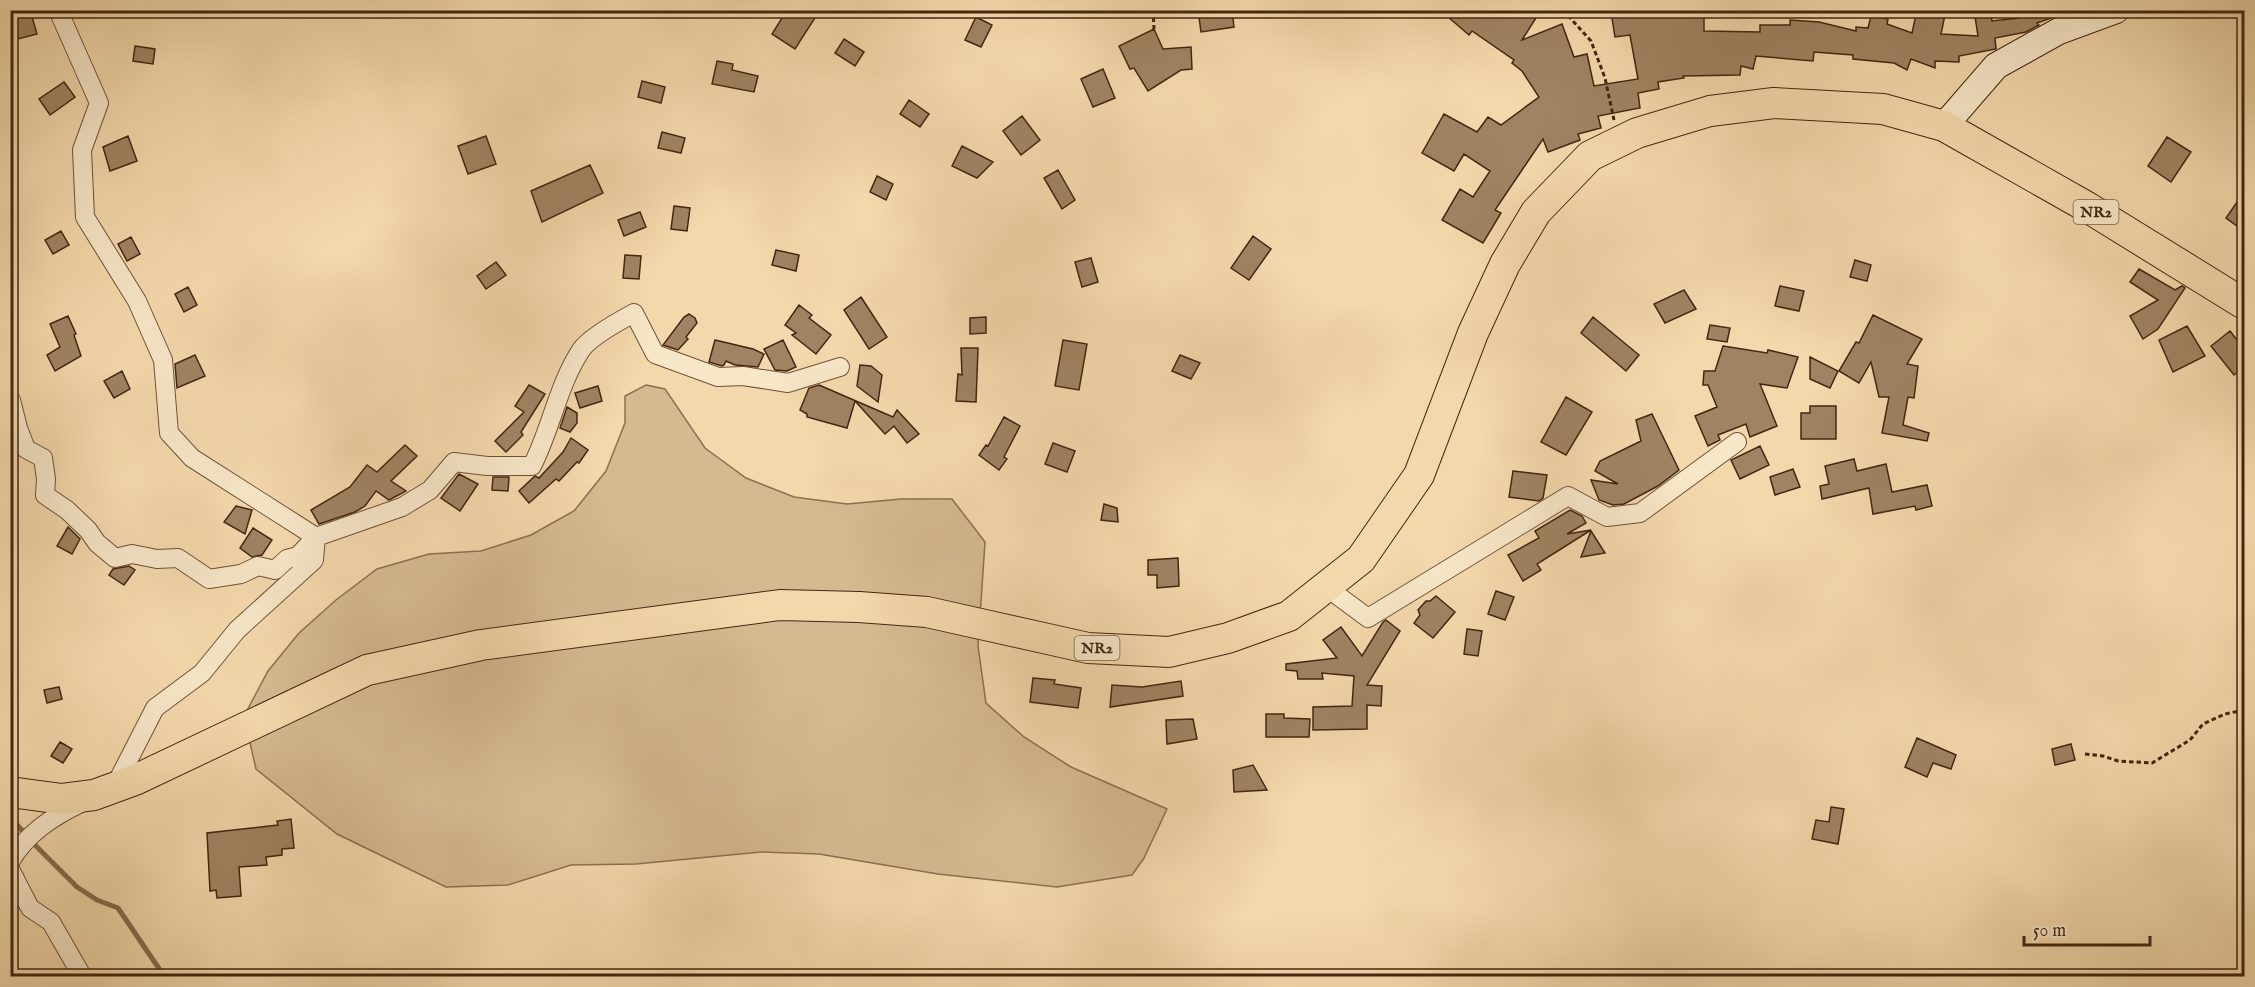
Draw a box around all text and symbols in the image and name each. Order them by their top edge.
road number: NR2 [2074,200,2118,224]
road number: NR2 [1074,636,1120,660]
scale bar [2024,909,2150,947]
text: 50 m [2033,920,2066,943]

